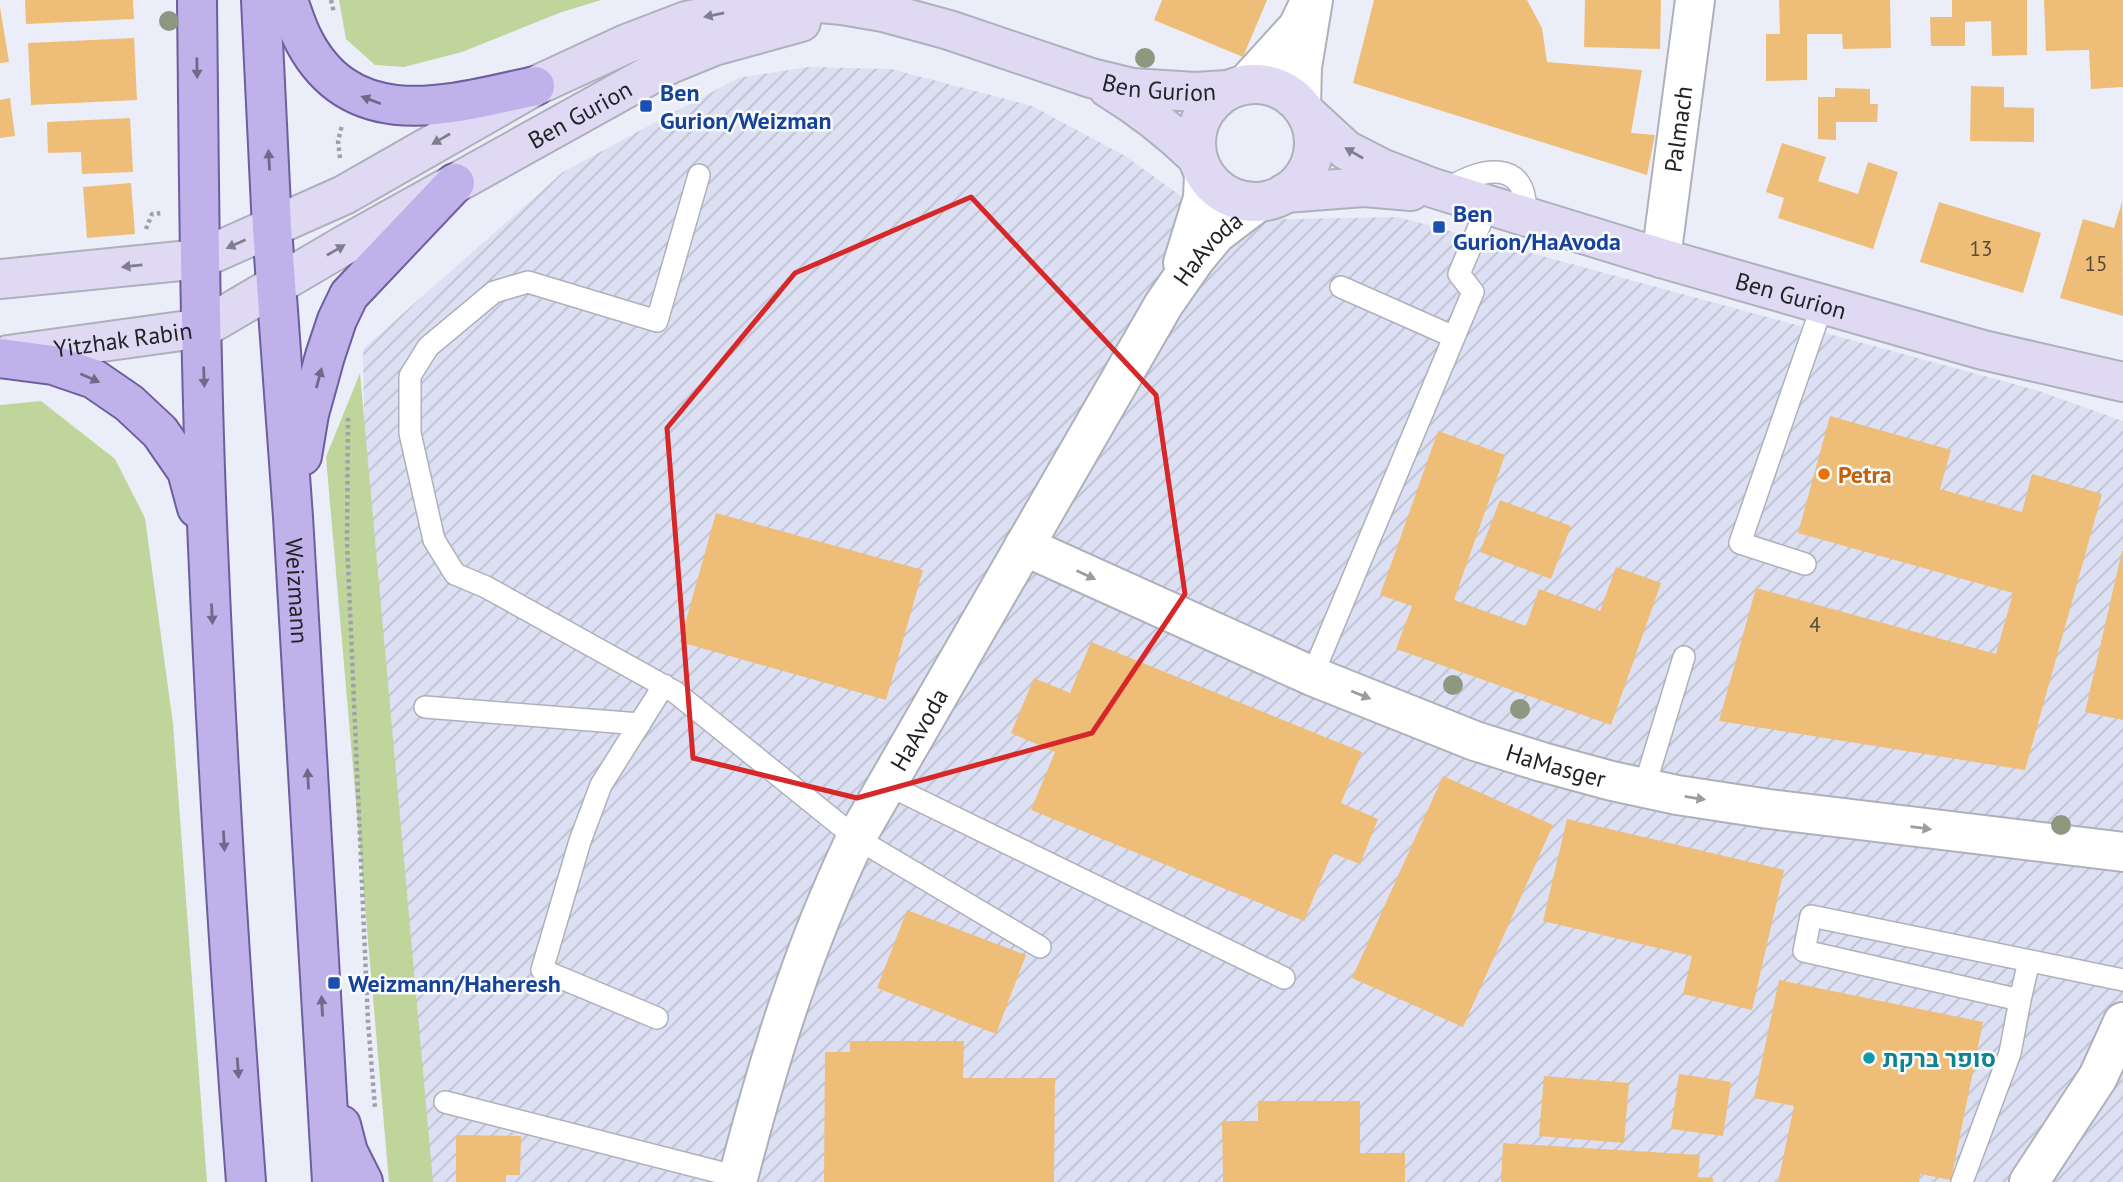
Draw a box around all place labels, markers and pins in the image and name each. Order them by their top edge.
place label: Ben Gurion/Weizman [660,77,832,136]
marker: Ben Gurion/Weizman [638,98,654,114]
place label: Ben Gurion/HaAvoda [1453,198,1621,257]
marker: Ben Gurion/HaAvoda [1431,219,1447,235]
place label: Petra [1838,459,1892,490]
marker: Petra [1816,466,1832,482]
place label: Weizmann/Haheresh [348,968,561,999]
marker: Weizmann/Haheresh [326,975,342,991]
place label: סופר ברקת [1883,1043,1996,1074]
marker: סופר ברקת [1861,1050,1877,1066]

